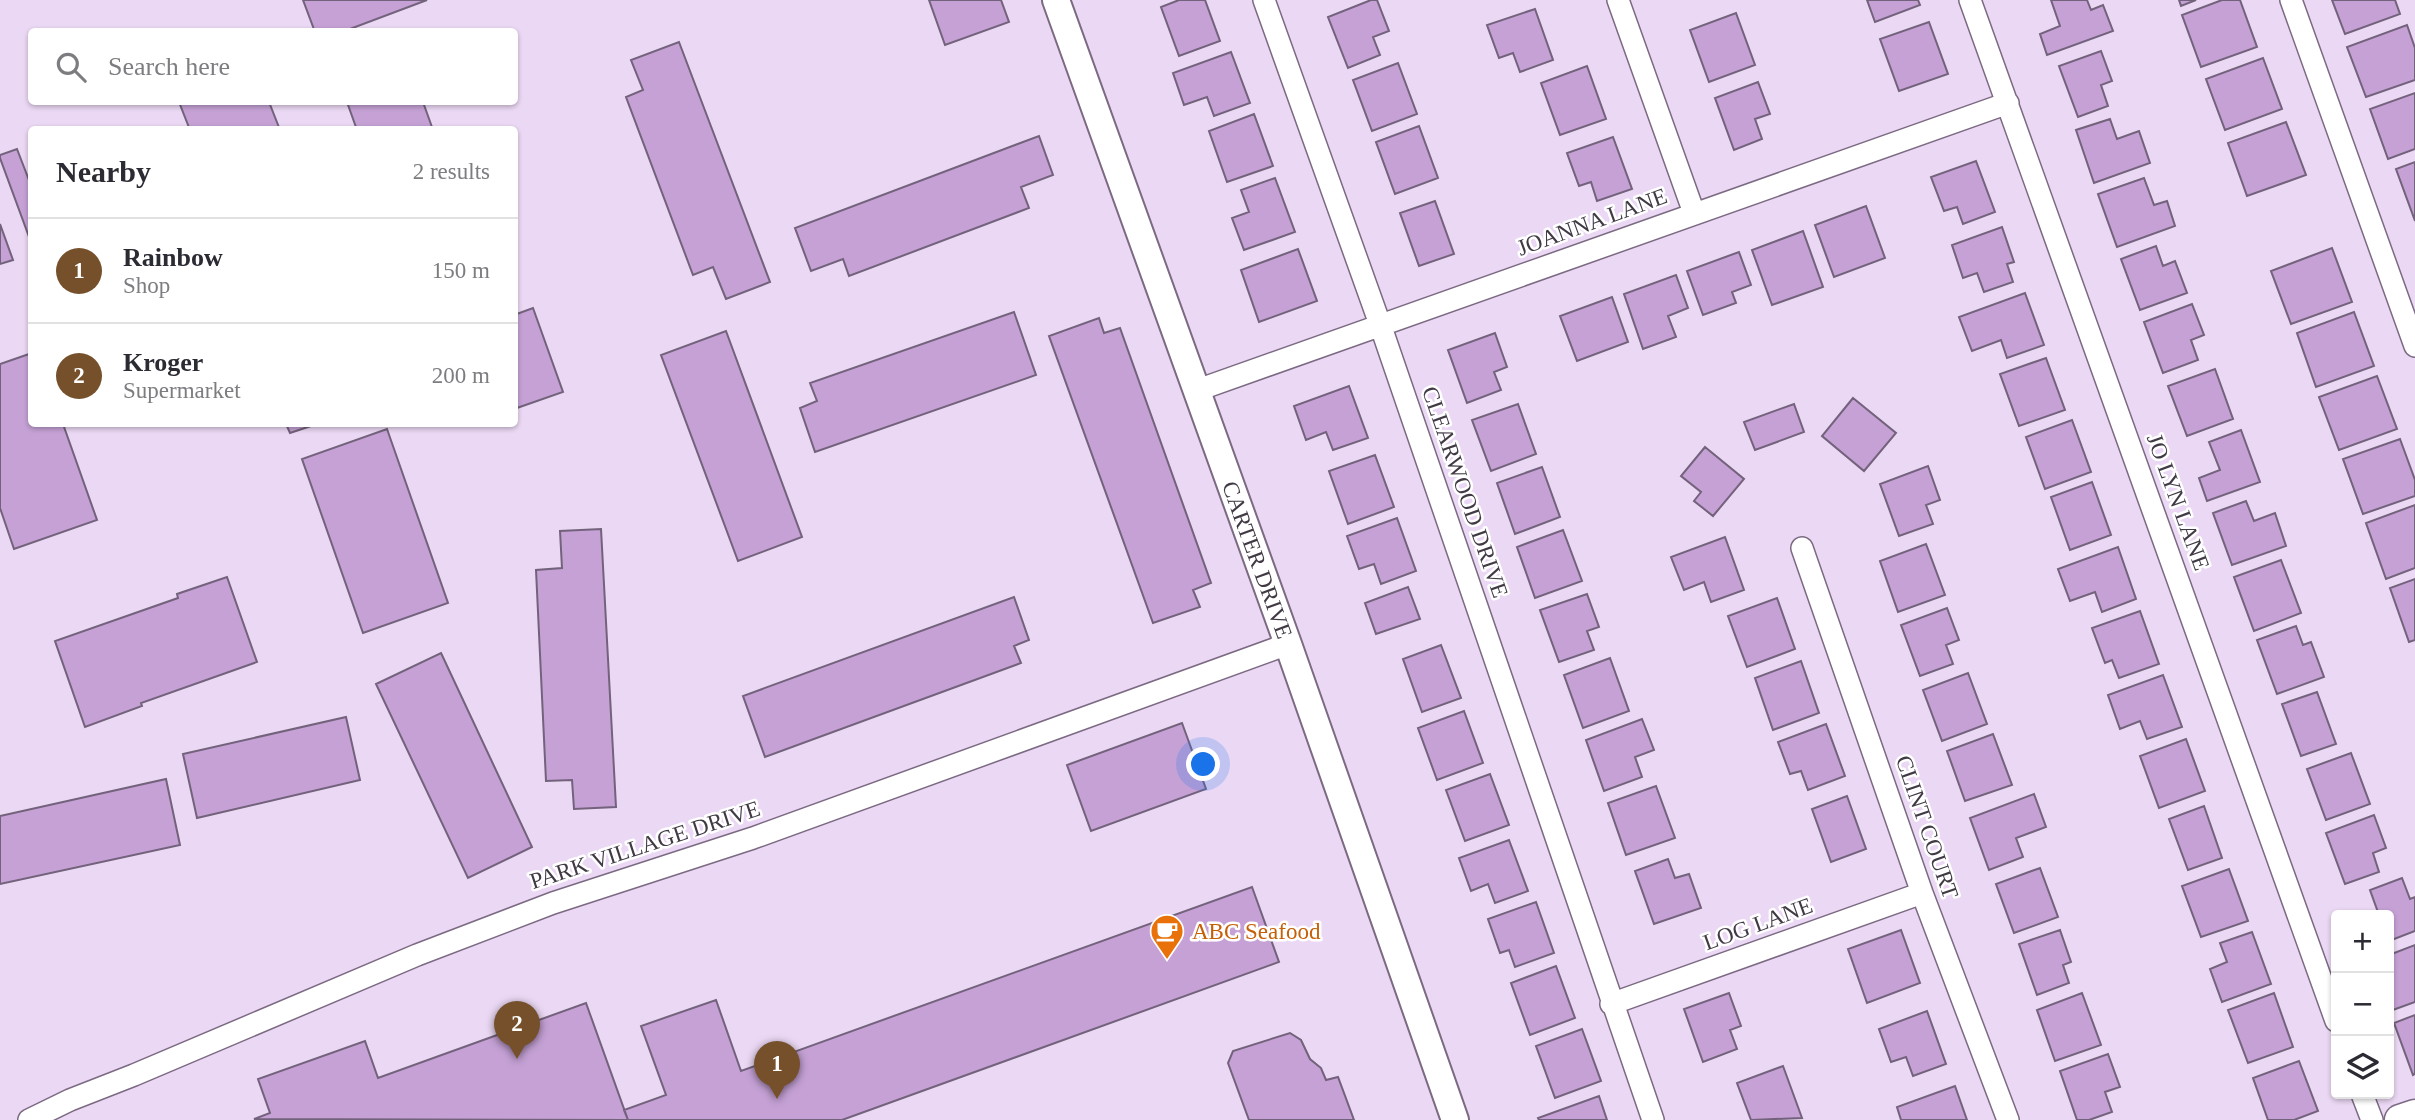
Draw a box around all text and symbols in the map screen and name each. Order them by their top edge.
search box [28,28,518,105]
icon: search [52,48,90,86]
text: Search here [108,52,230,81]
text: Nearby [56,155,151,188]
text: 2 results [413,159,490,184]
street label: JOANNA LANE [1514,183,1670,261]
text: Rainbow [123,243,223,272]
text: 1 [73,258,85,283]
text: 150 m [432,258,490,283]
text: Shop [123,273,170,298]
text: Kroger [123,348,203,377]
text: 2 [73,363,85,388]
text: 200 m [432,363,490,388]
text: Supermarket [123,378,241,403]
street label: CLEARWOOD DRIVE [1417,383,1513,601]
street label: JO LYN LANE [2142,430,2214,574]
street label: CARTER DRIVE [1217,478,1297,642]
your location [1186,747,1220,781]
street label: CLINT COURT [1891,752,1963,902]
street label: PARK VILLAGE DRIVE [527,796,763,894]
street label: LOG LANE [1700,893,1816,955]
map controls [2331,910,2394,1099]
button: + [2331,910,2394,973]
cafe icon: ABC Seafood [1148,912,1186,961]
place label: ABC Seafood [1192,919,1321,944]
button: − [2331,973,2394,1036]
pin: 2 [494,1001,540,1059]
button: layers [2331,1036,2394,1099]
pin: 1 [754,1041,800,1099]

